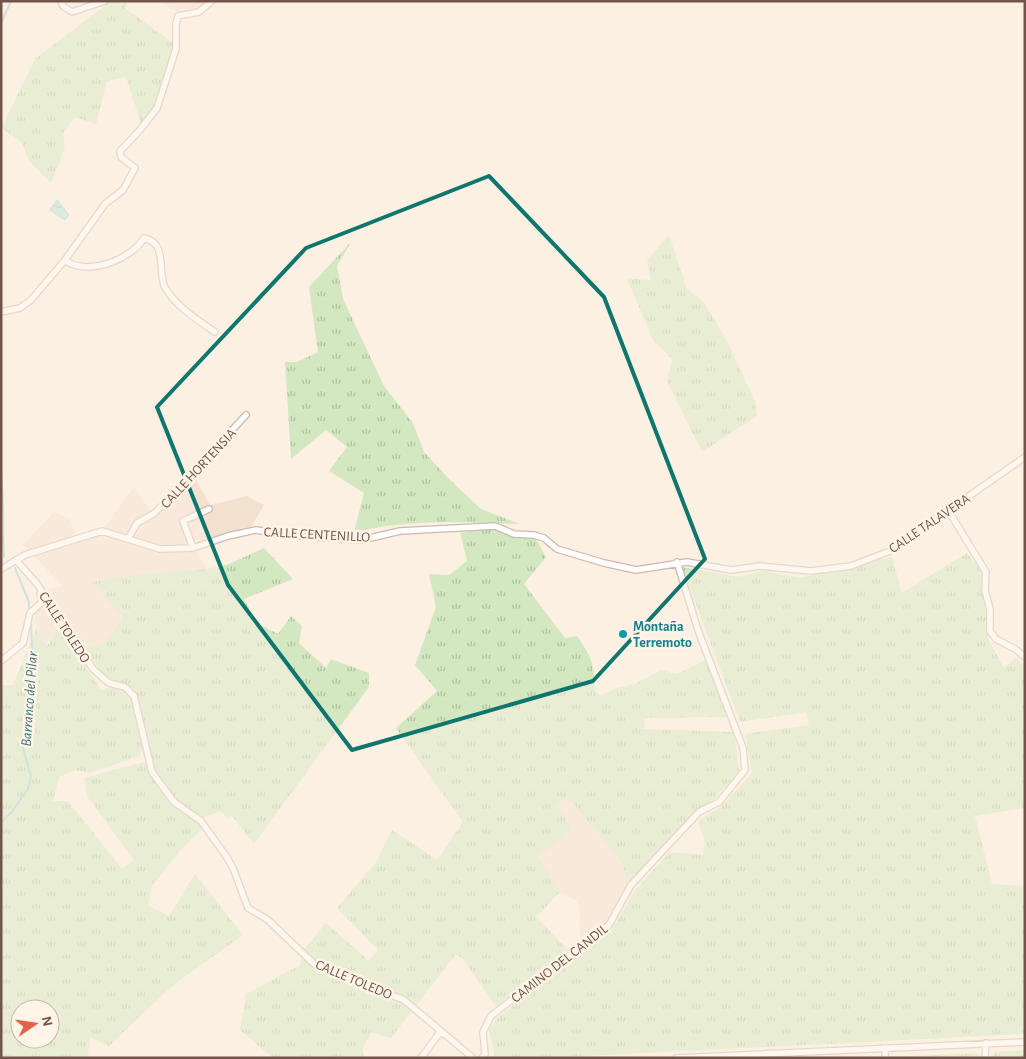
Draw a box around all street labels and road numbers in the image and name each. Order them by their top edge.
street label: CALLE HORTENSIA [158,426,239,511]
street label: CALLE TALAVERA [887,492,973,556]
street label: CALLE CENTENILLO [263,525,371,545]
street label: CALLE TOLEDO [36,589,92,666]
street label: CAMINO DEL CANDIL [509,922,611,1006]
street label: CALLE TOLEDO [313,957,394,1002]

